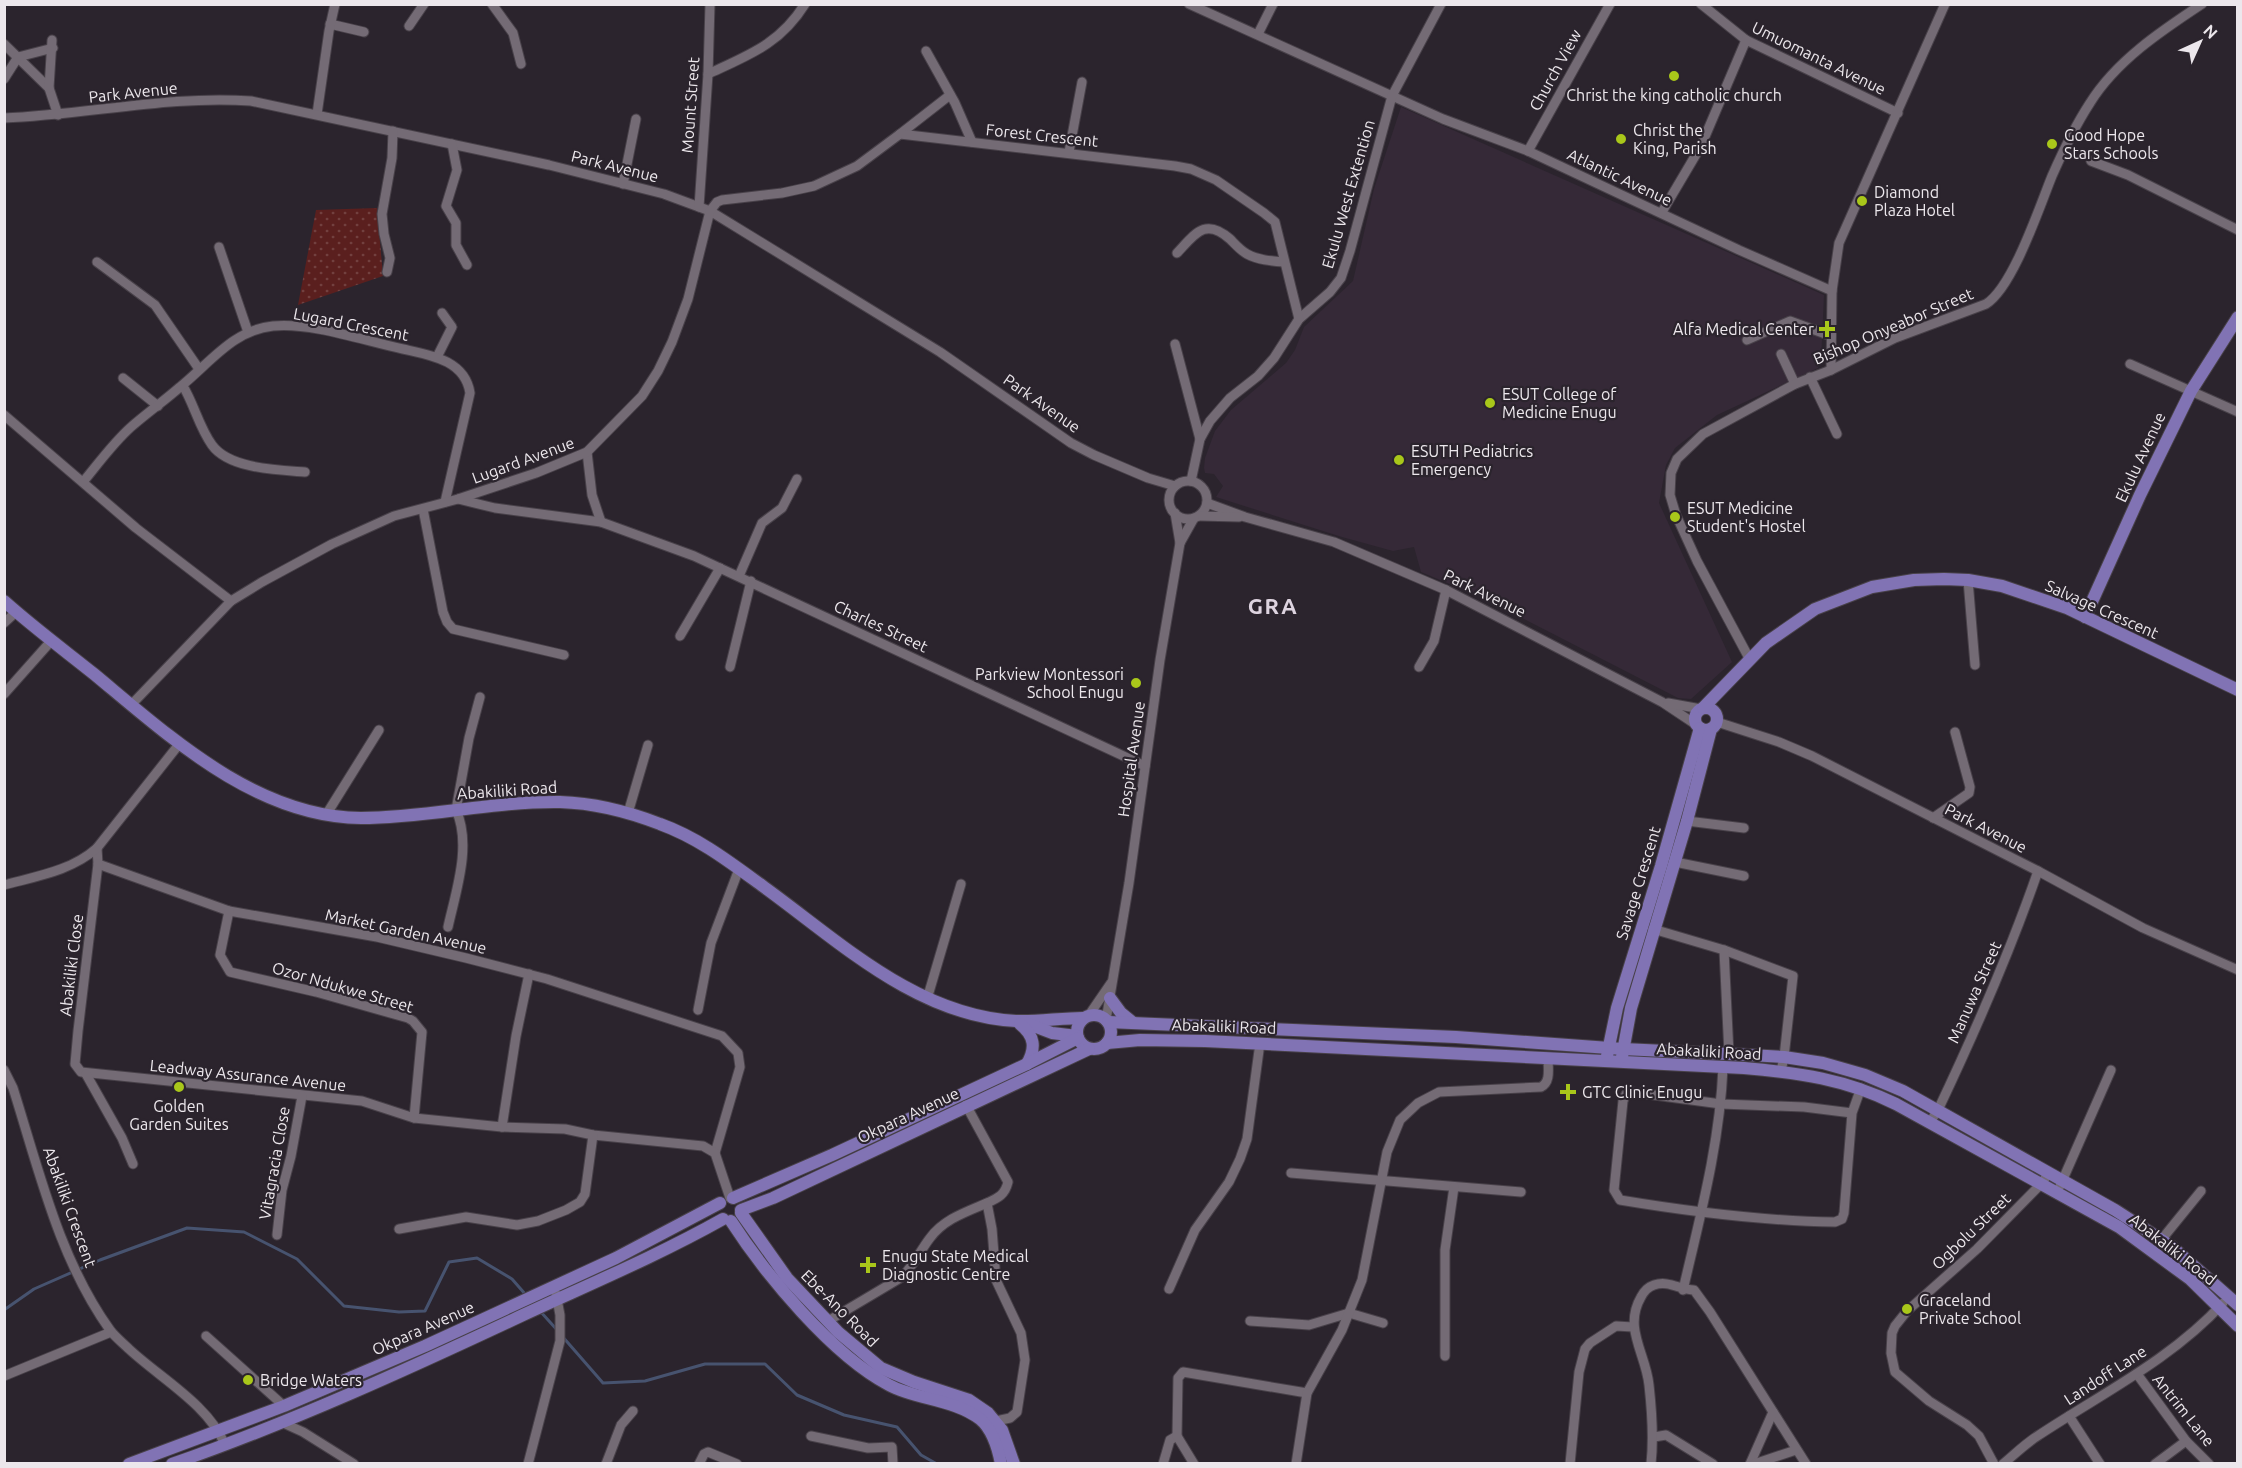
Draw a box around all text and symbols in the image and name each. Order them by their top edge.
north arrow [2170,12,2230,72]
street label: Umuomanta Avenue [1749,18,1889,98]
text: N [2200,21,2221,42]
street label: Church View [1525,26,1585,114]
street label: Mount Street [678,56,702,154]
marker: Christ the king catholic church [1667,69,1681,83]
street label: Park Avenue [88,78,178,106]
place label: Christ the king catholic church [1566,86,1782,104]
street label: Ekulu West Extention [1318,118,1378,270]
street label: Forest Crescent [985,120,1100,150]
place label: Christ the King, Parish [1633,121,1717,157]
place label: Good Hope Stars Schools [2064,126,2158,162]
marker: Christ the King, Parish [1614,132,1628,146]
marker: Good Hope Stars Schools [2045,137,2059,151]
street label: Atlantic Avenue [1565,145,1675,209]
street label: Park Avenue [569,146,661,186]
place label: Diamond Plaza Hotel [1874,183,1955,219]
marker: Diamond Plaza Hotel [1855,194,1869,208]
street label: Bishop Onyeabor Street [1810,284,1976,368]
street label: Lugard Crescent [292,304,411,344]
place label: Alfa Medical Center [1673,320,1814,338]
marker: Alfa Medical Center [1818,320,1836,338]
street label: Park Avenue [1000,370,1084,436]
place label: ESUT College of Medicine Enugu [1502,385,1617,421]
marker: ESUT College of Medicine Enugu [1483,396,1497,410]
street label: Ekulu Avenue [2111,409,2169,505]
street label: Lugard Avenue [469,433,577,487]
place label: ESUTH Pediatrics Emergency [1411,442,1533,478]
marker: ESUTH Pediatrics Emergency [1392,453,1406,467]
place label: ESUT Medicine Student's Hostel [1687,499,1806,535]
marker: ESUT Medicine Student's Hostel [1668,510,1682,524]
street label: Park Avenue [1441,565,1529,621]
street label: Salvage Crescent [2043,576,2162,642]
district label: GRA [1248,593,1298,618]
street label: Charles Street [831,596,931,656]
place label: Parkview Montessori School Enugu [975,665,1124,701]
marker: Parkview Montessori School Enugu [1129,676,1143,690]
street label: Hospital Avenue [1114,700,1148,818]
street label: Abakiliki Road [456,778,558,802]
street label: Park Avenue [1942,800,2030,856]
street label: Savage Crescent [1612,823,1664,942]
street label: Market Garden Avenue [324,905,488,957]
street label: Abakiliki Close [56,913,86,1017]
street label: Manuwa Street [1944,938,2005,1046]
street label: Ozor Ndukwe Street [270,958,416,1016]
street label: Abakaliki Road [1171,1015,1277,1037]
street label: Abakaliki Road [1656,1039,1762,1063]
street label: Leadway Assurance Avenue [149,1056,347,1094]
marker: Golden Garden Suites [172,1080,186,1094]
marker: GTC Clinic Enugu [1559,1083,1577,1101]
place label: GTC Clinic Enugu [1582,1083,1702,1101]
street label: Okpara Avenue [854,1084,962,1146]
place label: Golden Garden Suites [129,1097,229,1133]
street label: Vitagracia Close [255,1105,293,1221]
street label: Abakiliki Crescent [40,1144,100,1270]
street label: Ogbolu Street [1928,1189,2014,1273]
street label: Abakaliki Road [2126,1210,2220,1288]
place label: Enugu State Medical Diagnostic Centre [882,1247,1029,1283]
marker: Enugu State Medical Diagnostic Centre [859,1256,877,1274]
street label: Ebe-Ano Road [798,1266,882,1350]
place label: Graceland Private School [1919,1291,2021,1327]
street label: Okpara Avenue [369,1297,477,1359]
marker: Graceland Private School [1900,1302,1914,1316]
street label: Landoff Lane [2060,1342,2150,1408]
street label: Antrim Lane [2149,1370,2219,1450]
place label: Bridge Waters [260,1371,362,1389]
marker: Bridge Waters [241,1373,255,1387]

